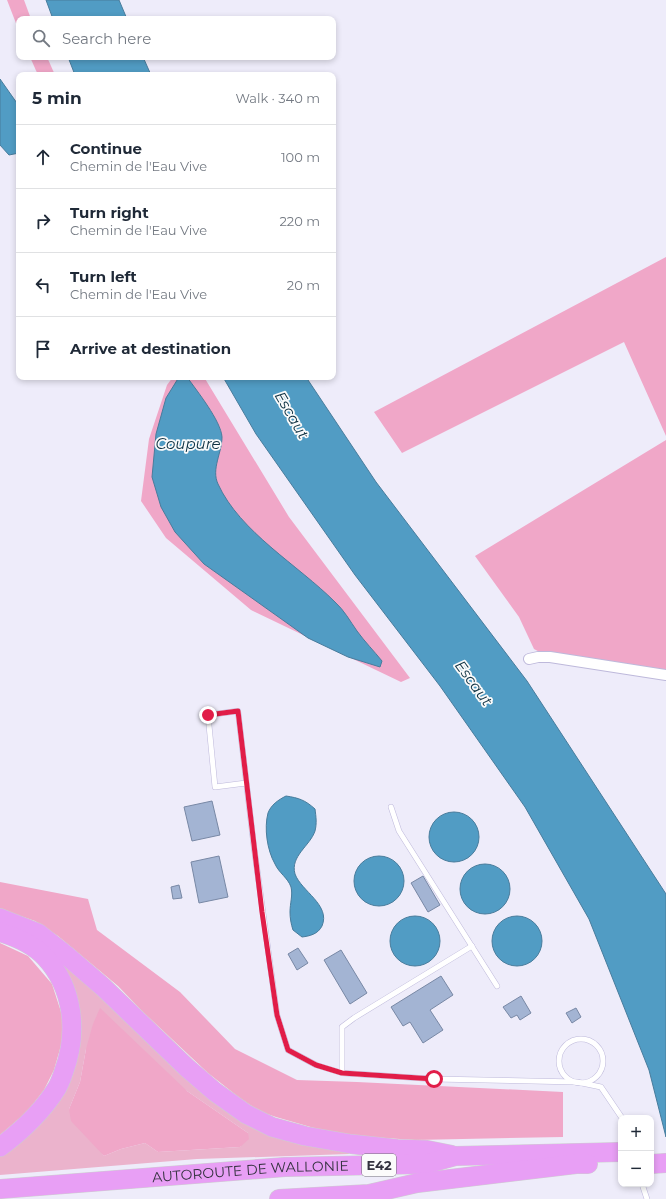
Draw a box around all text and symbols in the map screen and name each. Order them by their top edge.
search box [16,16,336,60]
icon: search [30,27,52,49]
text: Search here [62,29,151,48]
text: 5 min [32,88,82,108]
text: Walk · 340 m [236,90,320,106]
text: Continue [70,139,142,158]
icon: ahead [32,146,54,168]
text: 100 m [281,149,320,165]
text: Chemin de l'Eau Vive [70,158,207,174]
text: Turn right [70,203,149,222]
icon: right [32,210,54,232]
text: 220 m [279,213,320,229]
text: Chemin de l'Eau Vive [70,222,207,238]
text: Turn left [70,267,137,286]
icon: left [32,274,54,296]
text: 20 m [287,277,320,293]
text: Chemin de l'Eau Vive [70,286,207,302]
icon: arrive [32,338,54,360]
text: Arrive at destination [70,339,231,358]
water label: Escaut [271,388,313,442]
water label: Coupure [155,434,221,453]
water label: Escaut [451,656,497,710]
route end [199,706,217,724]
route start [425,1070,443,1088]
map controls [618,1115,654,1187]
button: + [618,1115,654,1151]
button: − [618,1151,654,1187]
road number: E42 [362,1154,396,1176]
street label: AUTOROUTE DE WALLONIE [151,1157,349,1186]

